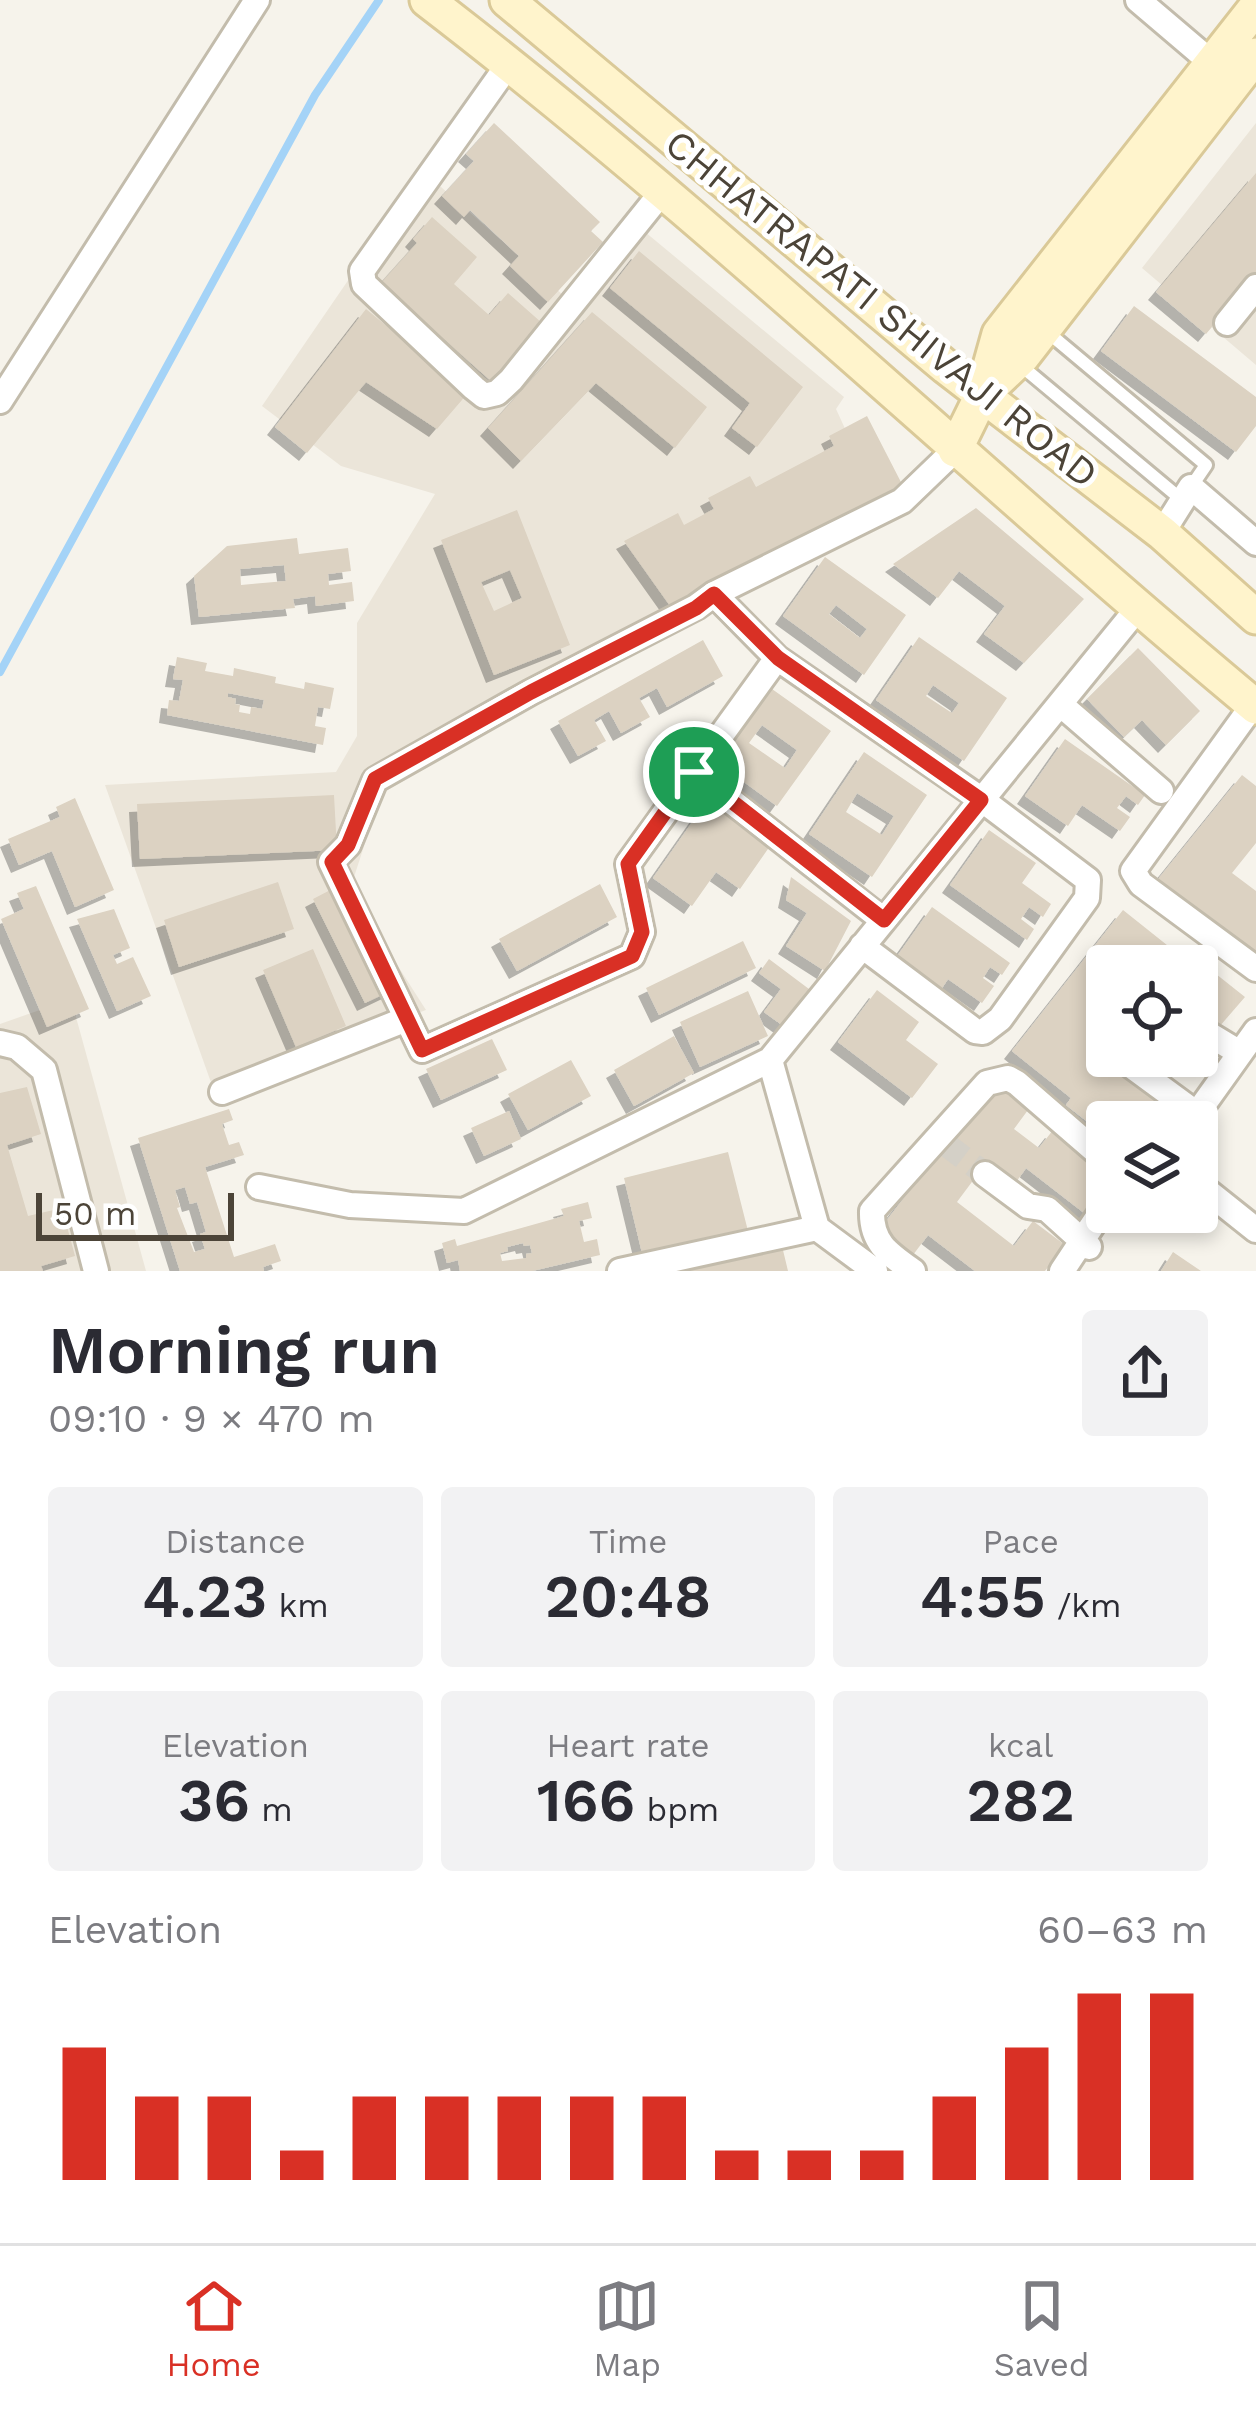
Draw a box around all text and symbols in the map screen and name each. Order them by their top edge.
street label: CHHATRAPATI SHIVAJI ROAD [657,120,1107,497]
pin [643,721,745,823]
icon: arrive [661,739,727,805]
map controls [1086,945,1218,1233]
button: locate [1086,945,1218,1077]
button: layers [1086,1101,1218,1233]
scale bar [36,1187,234,1240]
text: 50 m [54,1194,136,1233]
button: share [1082,1310,1208,1436]
text: Morning run [48,1312,440,1389]
text: 09:10 · 9 × 470 m [48,1396,375,1441]
text: Distance [165,1522,305,1561]
text: Time [589,1522,667,1561]
text: Pace [982,1522,1059,1561]
text: 4.23 [142,1561,267,1632]
text: 20:48 [545,1561,711,1632]
text: 4:55 [920,1561,1046,1632]
text: km [267,1586,329,1625]
text: /km [1046,1586,1121,1625]
text: Elevation [162,1726,309,1765]
text: Heart rate [546,1726,710,1765]
text: kcal [988,1726,1053,1765]
text: 36 [178,1765,250,1836]
text: 166 [537,1765,635,1836]
text: 282 [967,1765,1075,1836]
text: m [250,1790,293,1829]
text: bpm [635,1790,719,1829]
text: Elevation [48,1907,222,1952]
text: 60–63 m [1037,1907,1208,1952]
tab: Home [166,2273,261,2384]
tab: Map [594,2273,661,2384]
tab: Saved [994,2273,1090,2384]

